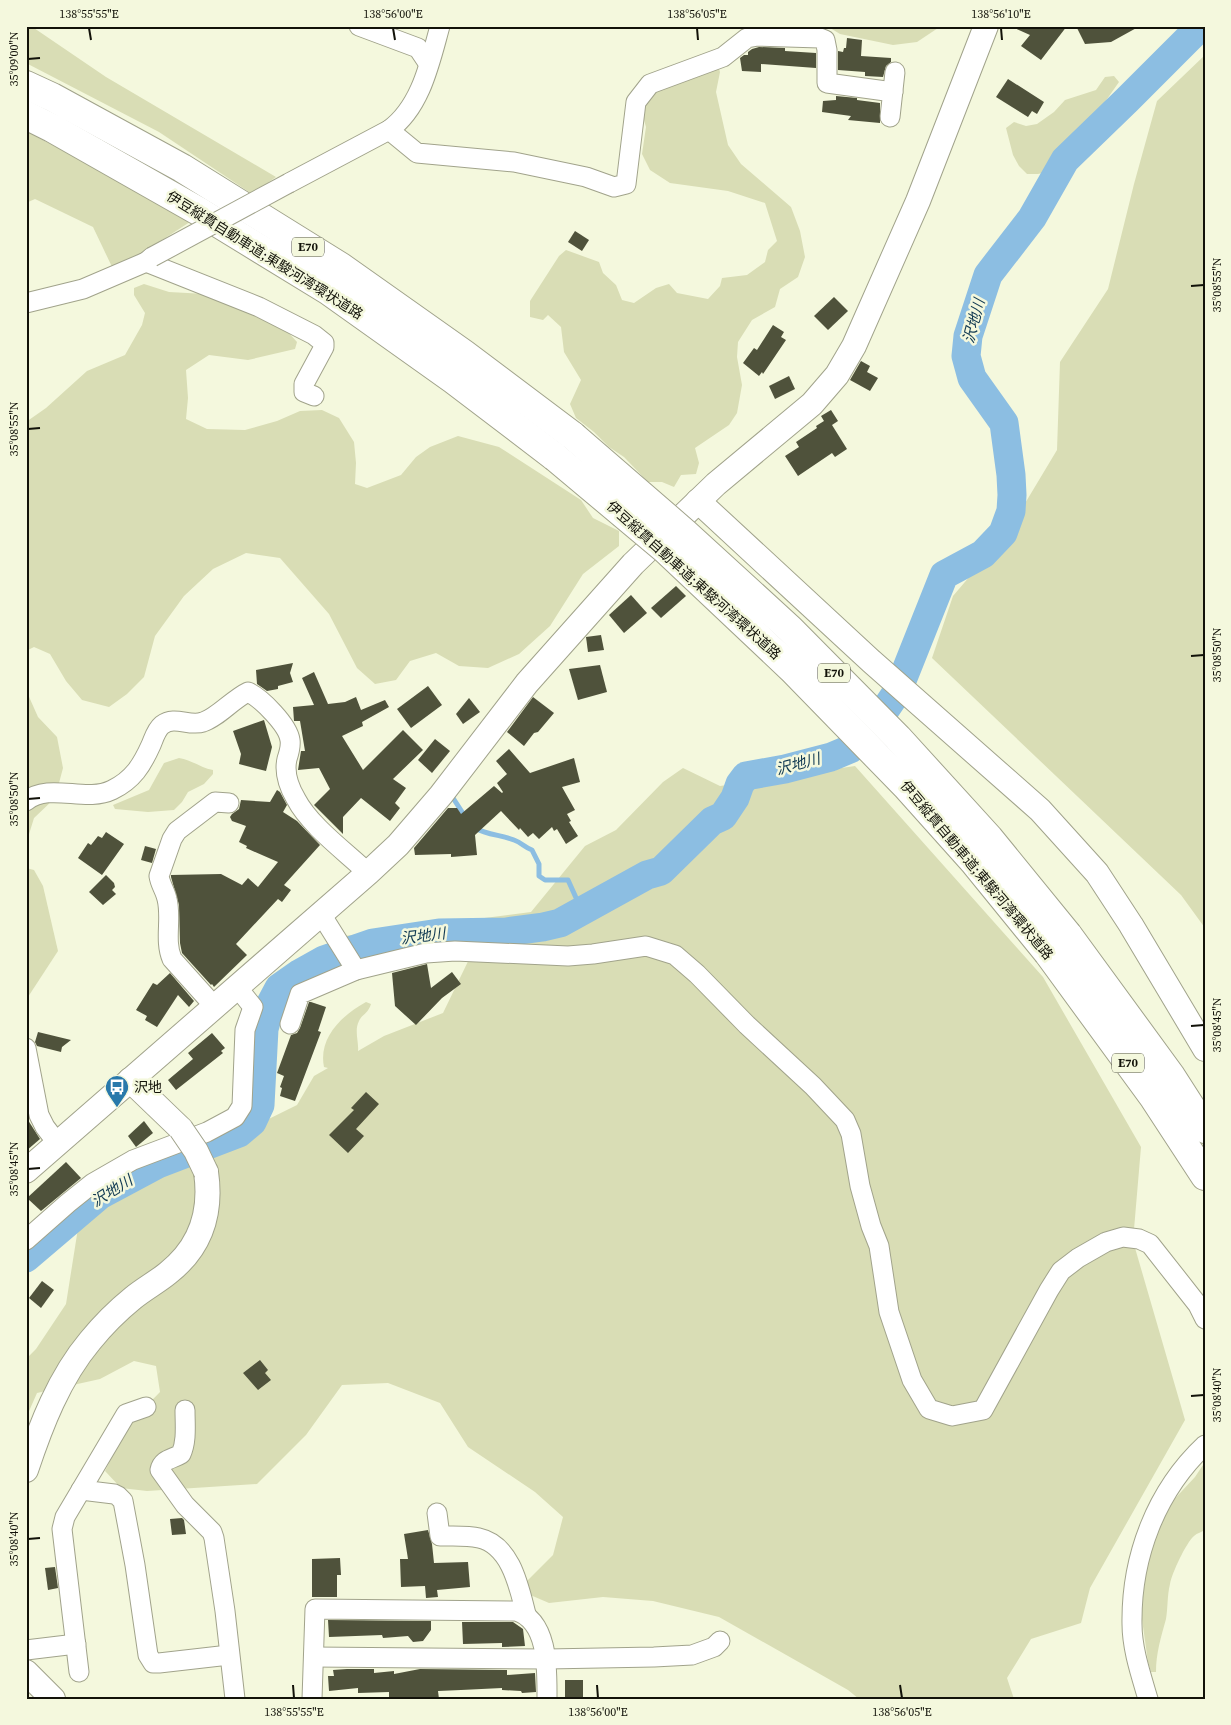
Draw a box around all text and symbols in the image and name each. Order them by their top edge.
text: 138°55'55"E [59,6,119,22]
text: 138°56'00"E [363,6,423,22]
text: 138°56'05"E [667,6,727,22]
text: 138°56'10"E [971,6,1031,22]
text: 35°09'00"N [6,31,22,87]
street label: 伊豆縦貫自動車道;東駿河湾環状道路 [163,186,367,324]
road number: E70 [292,238,324,256]
text: 35°08'55"N [1209,257,1225,313]
water label: 沢地川 [958,294,990,345]
text: 35°08'55"N [6,401,22,457]
street label: 伊豆縦貫自動車道;東駿河湾環状道路 [603,496,785,664]
text: 35°08'50"N [1209,627,1225,683]
road number: E70 [818,664,850,682]
water label: 沢地川 [773,747,824,779]
text: 35°08'50"N [6,771,22,827]
street label: 伊豆縦貫自動車道;東駿河湾環状道路 [896,776,1058,964]
water label: 沢地川 [399,922,449,949]
text: 35°08'45"N [1209,997,1225,1053]
road number: E70 [1112,1054,1144,1072]
bus stop icon: 沢地 [104,1074,130,1108]
place label: 沢地 [134,1077,162,1097]
text: 35°08'45"N [6,1141,22,1197]
water label: 沢地川 [87,1169,138,1211]
text: 35°08'40"N [1209,1367,1225,1423]
text: 35°08'40"N [6,1511,22,1567]
text: 138°55'55"E [264,1704,324,1720]
text: 138°56'00"E [568,1704,628,1720]
text: 138°56'05"E [872,1704,932,1720]

